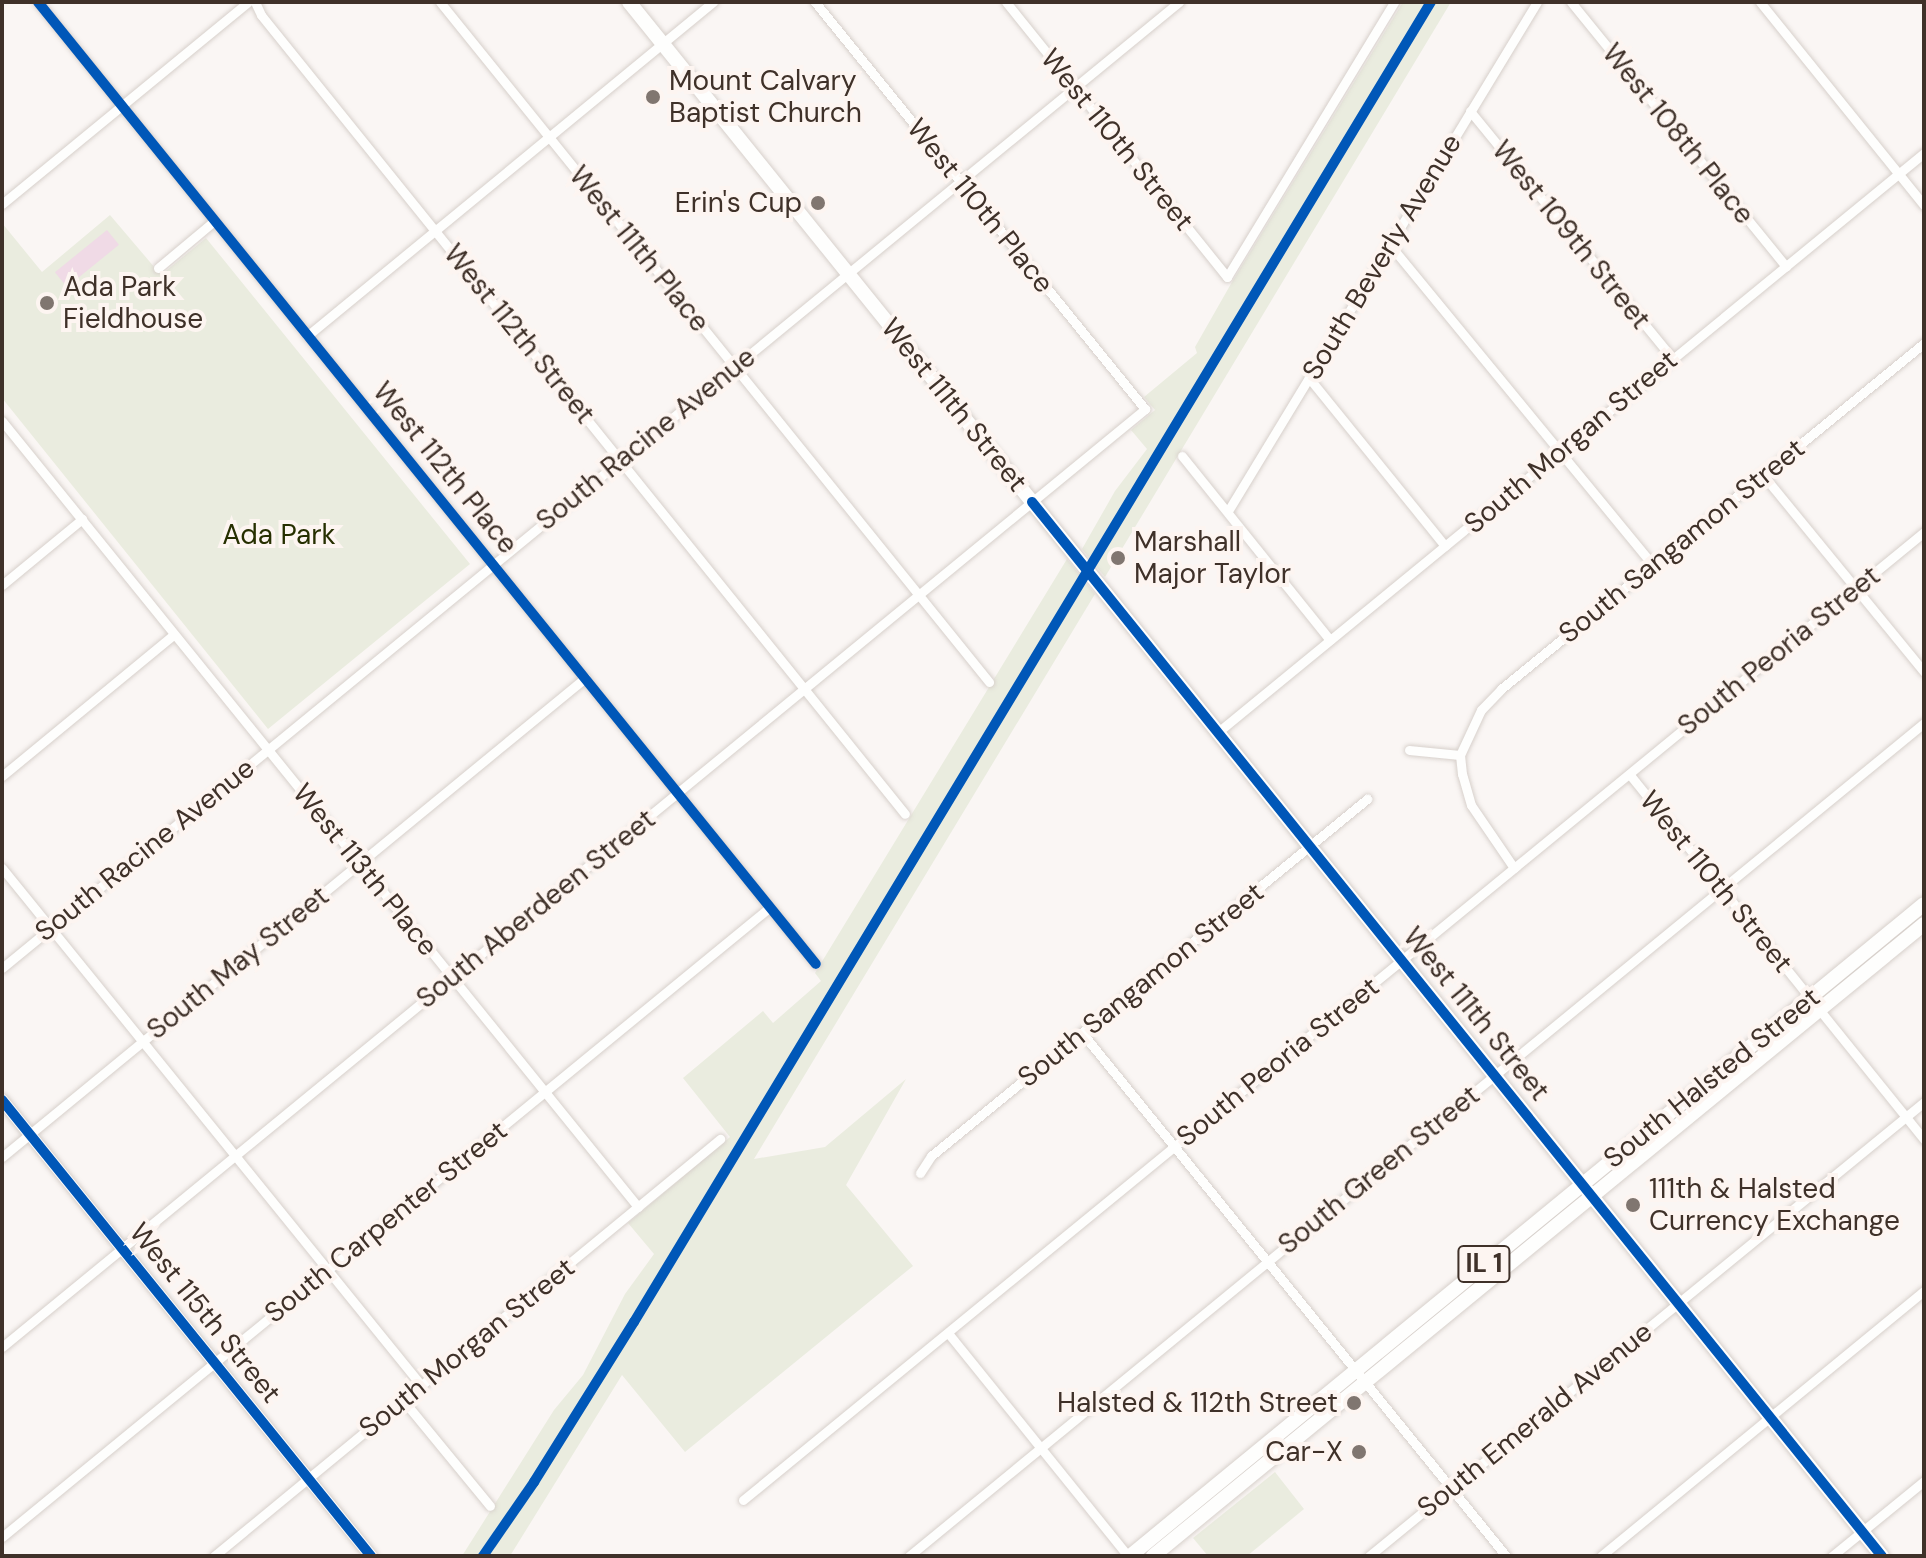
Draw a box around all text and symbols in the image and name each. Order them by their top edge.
street label: West 108th Place [1595,37,1761,231]
street label: West 110th Street [1033,42,1201,238]
place label: Mount Calvary Baptist Church [669,64,862,130]
marker: Mount Calvary Baptist Church [644,88,662,106]
street label: West 110th Place [900,112,1060,300]
street label: South Beverly Avenue [1295,128,1469,386]
street label: West 109th Street [1485,134,1657,336]
street label: West 111th Place [562,159,716,339]
place label: Erin's Cup [675,186,802,220]
marker: Erin's Cup [809,194,827,212]
street label: West 112th Street [436,238,602,430]
place label: Ada Park Fieldhouse [63,270,203,336]
marker: Ada Park Fieldhouse [38,294,56,312]
street label: West 111th Street [874,311,1034,499]
street label: South Racine Avenue [530,340,762,538]
street label: South Morgan Street [1458,343,1684,541]
street label: West 112th Place [365,375,525,561]
street label: South Sangamon Street [1552,432,1812,650]
park label: Ada Park [222,518,336,552]
place label: Marshall Major Taylor [1134,525,1291,591]
marker: Marshall Major Taylor [1109,549,1127,567]
street label: South Peoria Street [1671,559,1887,743]
street label: South Racine Avenue [29,751,261,949]
street label: West 113th Place [285,777,445,963]
street label: West 110th Street [1632,784,1800,980]
street label: South Aberdeen Street [410,802,662,1016]
street label: South Sangamon Street [1011,876,1271,1094]
street label: South May Street [140,879,336,1047]
street label: West 111th Street [1396,920,1556,1108]
street label: South Peoria Street [1170,970,1386,1154]
street label: South Halsted Street [1597,981,1827,1175]
street label: South Green Street [1272,1079,1486,1261]
street label: South Carpenter Street [258,1114,514,1330]
place label: 111th & Halsted Currency Exchange [1649,1172,1900,1238]
marker: 111th & Halsted Currency Exchange [1624,1196,1642,1214]
street label: West 115th Street [122,1216,288,1410]
road number: IL 1 [1456,1242,1512,1286]
street label: South Morgan Street [353,1251,581,1445]
street label: South Emerald Avenue [1411,1315,1659,1525]
place label: Halsted & 112th Street [1057,1386,1338,1420]
marker: Halsted & 112th Street [1345,1394,1363,1412]
place label: Car-X [1265,1435,1343,1469]
marker: Car-X [1350,1443,1368,1461]

